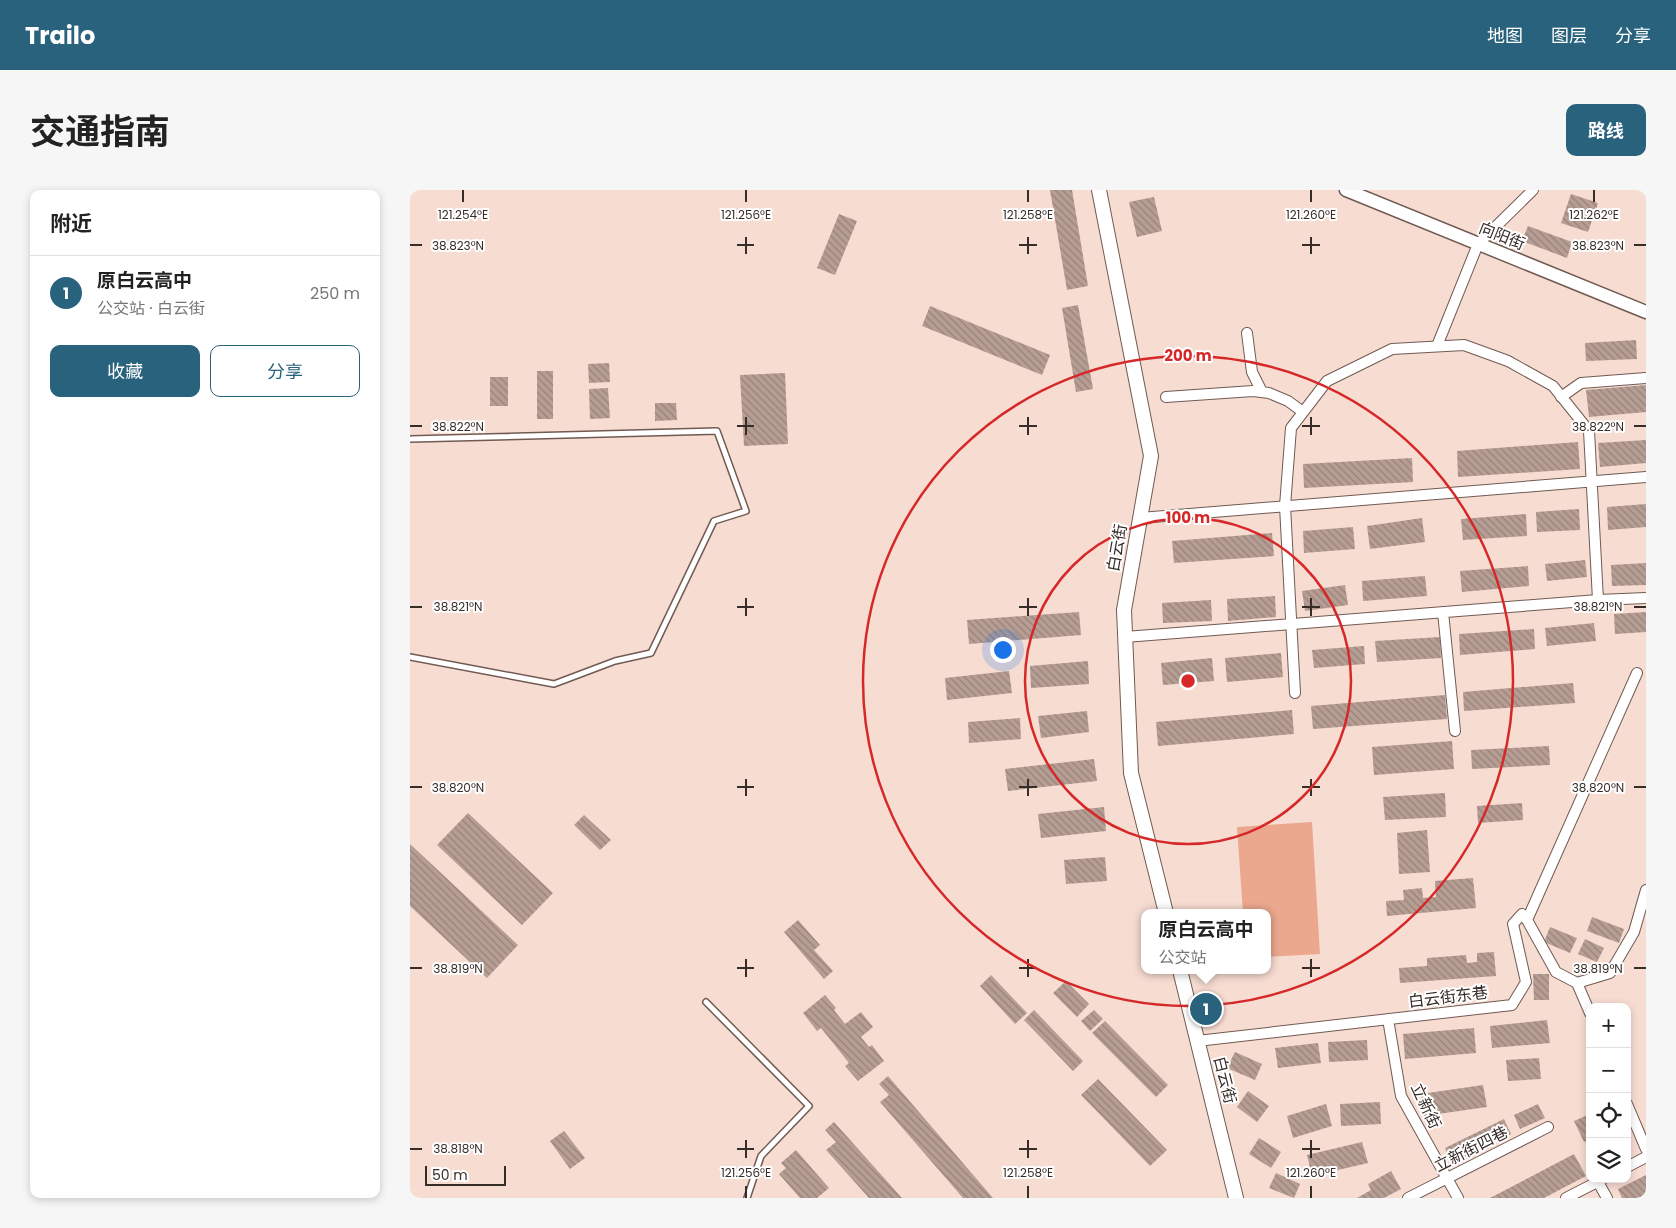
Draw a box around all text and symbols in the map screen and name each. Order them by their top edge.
text: Trailo [25,19,95,52]
text: 地图 [1487,23,1523,48]
text: 图层 [1551,23,1587,48]
text: 分享 [1615,23,1651,48]
button: 路线 [1566,104,1646,156]
text: 交通指南 [30,107,170,156]
text: 121.254°E [438,206,488,223]
text: 121.256°E [721,206,771,223]
text: 121.258°E [1003,206,1053,223]
text: 121.260°E [1286,206,1336,223]
text: 121.262°E [1569,206,1619,223]
text: 附近 [50,209,92,238]
street label: 向阳街 [1475,216,1529,256]
text: 38.823°N [432,237,484,254]
text: 38.823°N [1572,237,1624,254]
text: 原白云高中 [97,267,192,294]
text: 1 [63,282,69,305]
text: 250 m [310,282,360,305]
text: 公交站 · 白云街 [97,297,205,320]
button: 收藏 [50,345,200,397]
button: 分享 [210,345,360,397]
text: 200 m [1164,345,1212,366]
text: 38.822°N [432,418,484,435]
text: 38.822°N [1572,418,1624,435]
text: 100 m [1166,507,1210,528]
street label: 白云街 [1102,522,1132,574]
text: 38.821°N [434,598,482,615]
text: 38.821°N [1574,598,1622,615]
your location [990,637,1016,663]
centre of rings [1179,672,1197,690]
text: 38.820°N [432,779,484,796]
text: 38.820°N [1572,779,1624,796]
popup [1141,909,1271,974]
text: 原白云高中 [1158,916,1254,943]
text: 公交站 [1158,946,1207,969]
text: 38.819°N [433,960,483,977]
text: 38.819°N [1573,960,1623,977]
street label: 白云街东巷 [1407,981,1489,1013]
pin: 1 [1190,990,1222,1028]
map controls [1586,1003,1631,1183]
button: + [1586,1003,1631,1048]
button: − [1586,1048,1631,1093]
street label: 白云街 [1208,1054,1242,1106]
street label: 立新街 [1405,1079,1447,1133]
button: locate [1586,1093,1631,1138]
street label: 立新街四巷 [1430,1121,1512,1177]
button: layers [1586,1138,1631,1183]
text: 38.818°N [433,1140,483,1157]
scale bar [425,1163,506,1186]
text: 121.256°E [721,1164,771,1181]
text: 121.258°E [1003,1164,1053,1181]
text: 121.260°E [1286,1164,1336,1181]
text: 50 m [432,1165,468,1185]

